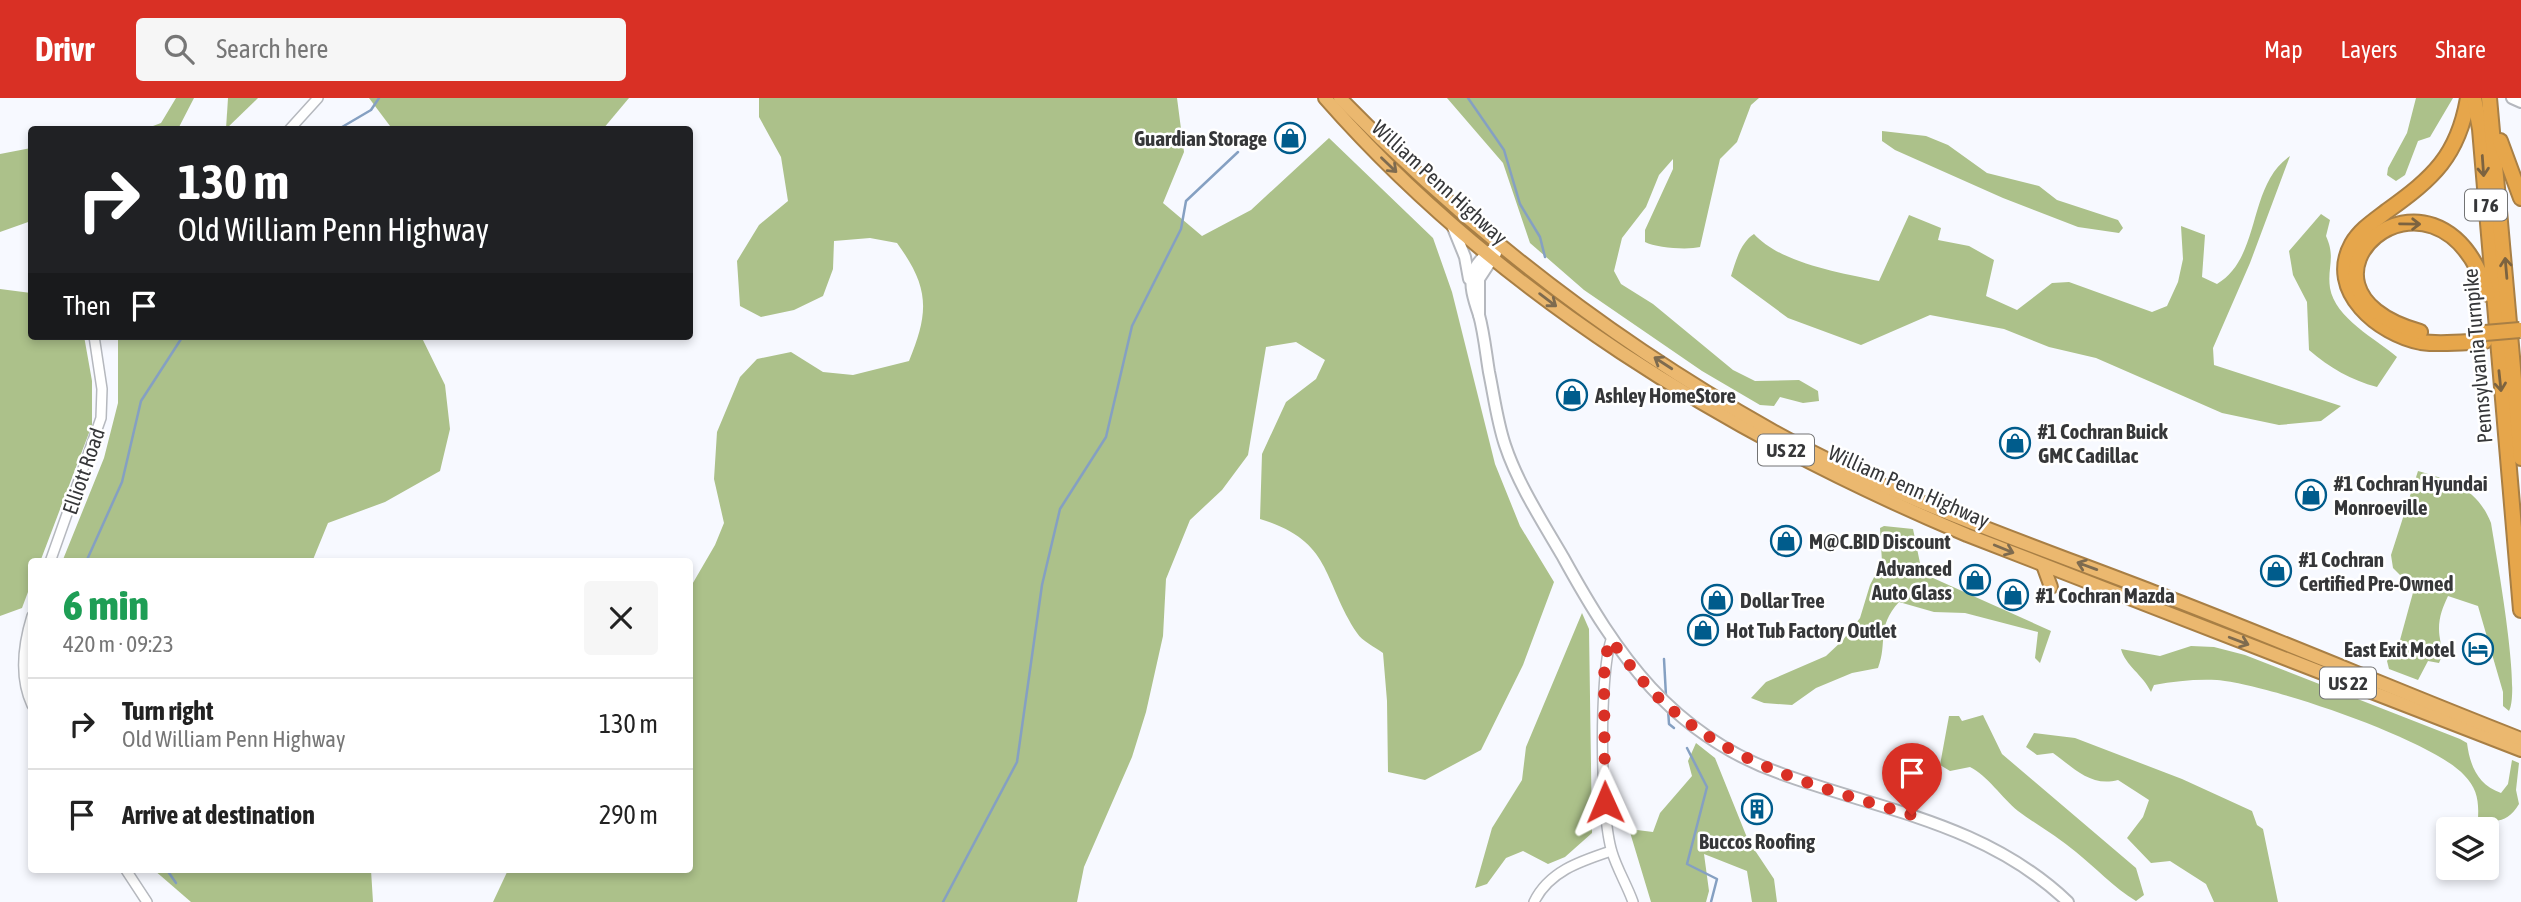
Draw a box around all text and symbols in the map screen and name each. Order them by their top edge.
search box [136,18,626,81]
text: Drivr [35,30,94,68]
icon: search [160,30,198,68]
text: Search here [216,34,328,64]
text: Map [2264,36,2303,63]
text: Layers [2341,36,2397,63]
text: Share [2435,36,2486,63]
street label: William Penn Highway [1367,115,1513,249]
shop icon: Guardian Storage [1273,121,1307,155]
place label: Guardian Storage [1134,126,1267,150]
text: 130 m [178,153,289,209]
icon: right [63,154,154,245]
one-way arrow [2477,154,2490,176]
one-way arrow [1380,157,1397,174]
road number: I 76 [2465,190,2507,220]
text: Old William Penn Highway [178,211,489,248]
one-way arrow [2398,217,2421,231]
one-way arrow [2499,257,2512,280]
street label: Pennsylvania Turnpike [2457,268,2497,444]
icon: arrive [125,287,163,325]
text: Then [63,291,111,321]
one-way arrow [1538,292,1557,307]
one-way arrow [1653,355,1673,369]
one-way arrow [2494,369,2507,392]
shop icon: Ashley HomeStore [1555,378,1589,412]
place label: Ashley HomeStore [1594,383,1736,407]
place label: #1 Cochran Buick GMC Cadillac [2037,419,2169,467]
street label: Elliott Road [57,425,109,517]
shop icon: #1 Cochran Buick GMC Cadillac [1998,426,2032,460]
road number: US 22 [1758,434,1814,466]
street label: William Penn Highway [1825,440,1994,532]
place label: #1 Cochran Hyundai Monroeville [2333,471,2488,519]
shop icon: #1 Cochran Hyundai Monroeville [2294,478,2328,512]
shop icon: M@C.BID Discount [1769,524,1803,558]
place label: M@C.BID Discount [1809,529,1951,553]
one-way arrow [1993,544,2015,557]
place label: #1 Cochran Certified Pre-Owned [2298,547,2453,595]
shop icon: #1 Cochran Certified Pre-Owned [2259,554,2293,588]
place label: Advanced Auto Glass [1871,556,1953,604]
one-way arrow [2077,559,2099,572]
shop icon: Advanced Auto Glass [1958,563,1992,597]
shop icon: #1 Cochran Mazda [1996,578,2030,612]
text: 6 min [63,581,149,629]
button: close [584,581,658,655]
shop icon: Dollar Tree [1700,583,1734,617]
place label: #1 Cochran Mazda [2035,583,2175,607]
place label: Dollar Tree [1740,588,1825,612]
shop icon: Hot Tub Factory Outlet [1686,613,1720,647]
place label: Hot Tub Factory Outlet [1726,618,1897,642]
text: 420 m · 09:23 [63,631,174,657]
hotel icon: East Exit Motel [2461,632,2495,666]
one-way arrow [2227,635,2249,648]
place label: East Exit Motel [2344,637,2455,661]
road number: US 22 [2320,668,2376,698]
text: Turn right [122,696,213,726]
icon: right [63,705,101,743]
text: 130 m [599,709,658,739]
text: Old William Penn Highway [122,726,346,752]
pin [1882,743,1942,815]
icon: arrive [1893,754,1931,792]
position arrow [1568,765,1642,839]
building icon: Buccos Roofing [1740,792,1774,826]
icon: arrive [63,796,101,834]
text: Arrive at destination [122,800,315,830]
text: 290 m [599,800,658,830]
map controls [2436,817,2499,880]
button: layers [2436,817,2499,880]
place label: Buccos Roofing [1699,829,1816,853]

